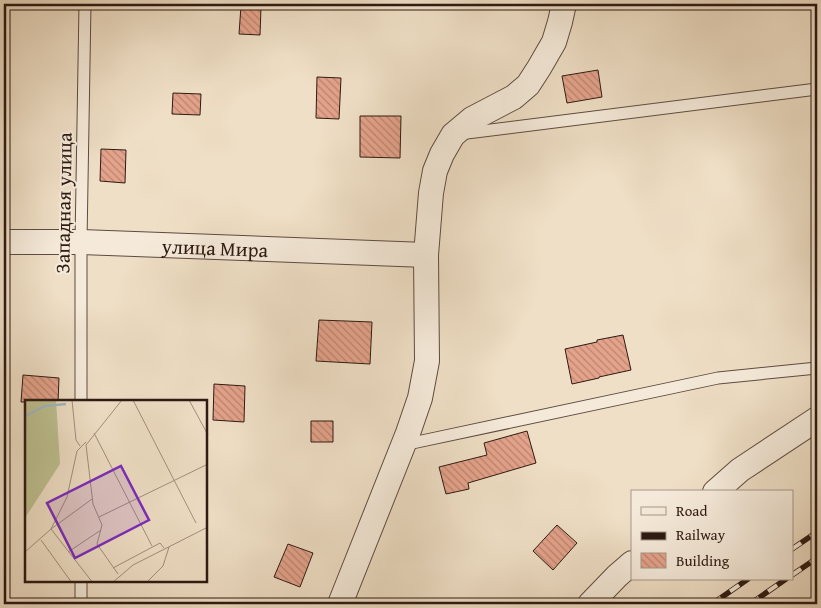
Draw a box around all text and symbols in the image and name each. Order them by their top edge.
street label: Западная улица [47,132,79,274]
street label: улица Мира [160,231,269,264]
inset map [25,400,208,583]
legend [631,490,794,580]
text: Road [676,500,707,521]
text: Railway [676,524,726,545]
text: Building [676,550,730,571]

